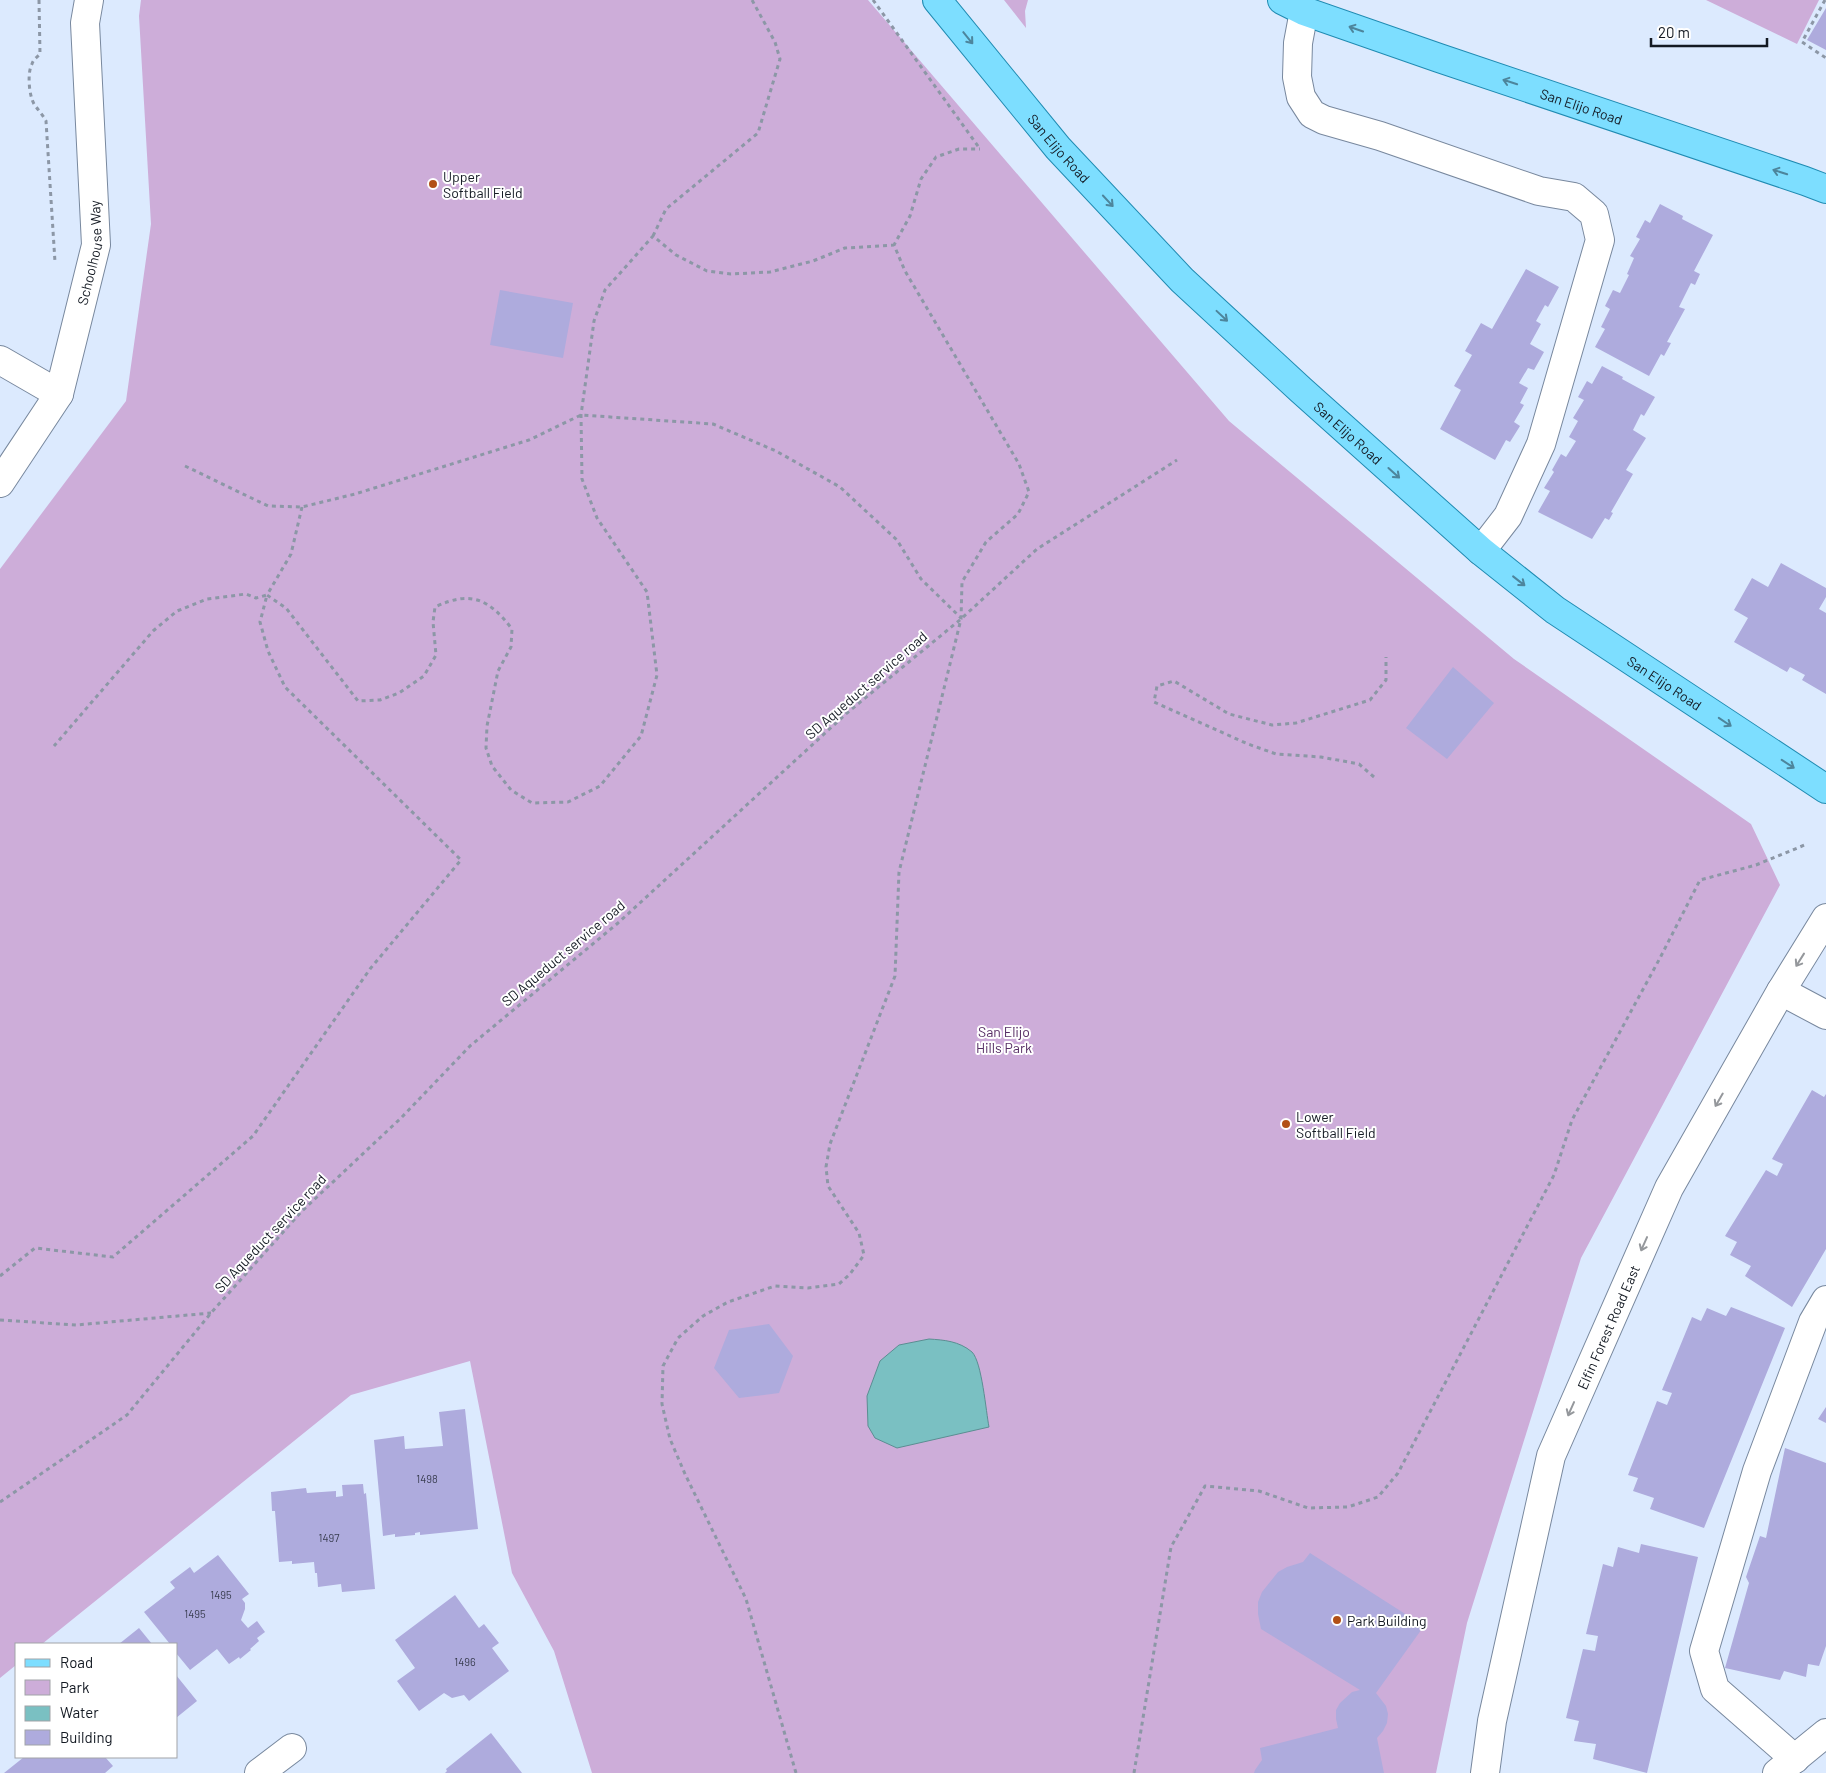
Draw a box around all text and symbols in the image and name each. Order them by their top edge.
scale bar [1651,15,1767,47]
text: 20 m [1658,23,1690,41]
one-way arrow [1349,24,1365,34]
one-way arrow [962,31,973,44]
one-way arrow [1503,77,1518,86]
street label: San Elijo Road [1538,84,1625,128]
street label: San Elijo Road [1025,110,1094,186]
one-way arrow [1773,167,1789,177]
place label: Upper Softball Field [443,168,523,201]
marker: Upper Softball Field [427,178,439,190]
one-way arrow [1102,194,1114,207]
street label: Schoolhouse Way [73,199,105,307]
one-way arrow [1215,310,1228,322]
street label: San Elijo Road [1311,398,1386,467]
one-way arrow [1387,467,1400,479]
one-way arrow [1512,576,1525,587]
street label: SD Aqueduct service road [802,628,930,742]
street label: San Elijo Road [1624,652,1705,713]
one-way arrow [1718,717,1732,728]
one-way arrow [1780,759,1794,769]
street label: SD Aqueduct service road [498,896,628,1010]
one-way arrow [1795,952,1805,966]
park label: San Elijo Hills Park [976,1023,1032,1056]
one-way arrow [1713,1093,1723,1107]
place label: Lower Softball Field [1296,1108,1376,1141]
marker: Lower Softball Field [1280,1118,1292,1130]
street label: SD Aqueduct service road [211,1170,329,1296]
one-way arrow [1638,1236,1648,1251]
street label: Elfin Forest Road East [1573,1262,1643,1392]
one-way arrow [1566,1401,1576,1416]
house number: 1498 [416,1472,438,1485]
house number: 1497 [319,1531,339,1544]
house number: 1495 [210,1588,232,1601]
house number: 1495 [184,1607,206,1620]
place label: Park Building [1347,1612,1426,1629]
marker: Park Building [1331,1614,1343,1626]
legend [15,1643,178,1758]
text: Road [60,1653,93,1671]
house number: 1496 [454,1655,476,1668]
text: Park [60,1678,90,1696]
text: Water [60,1703,99,1721]
text: Building [60,1728,113,1746]

